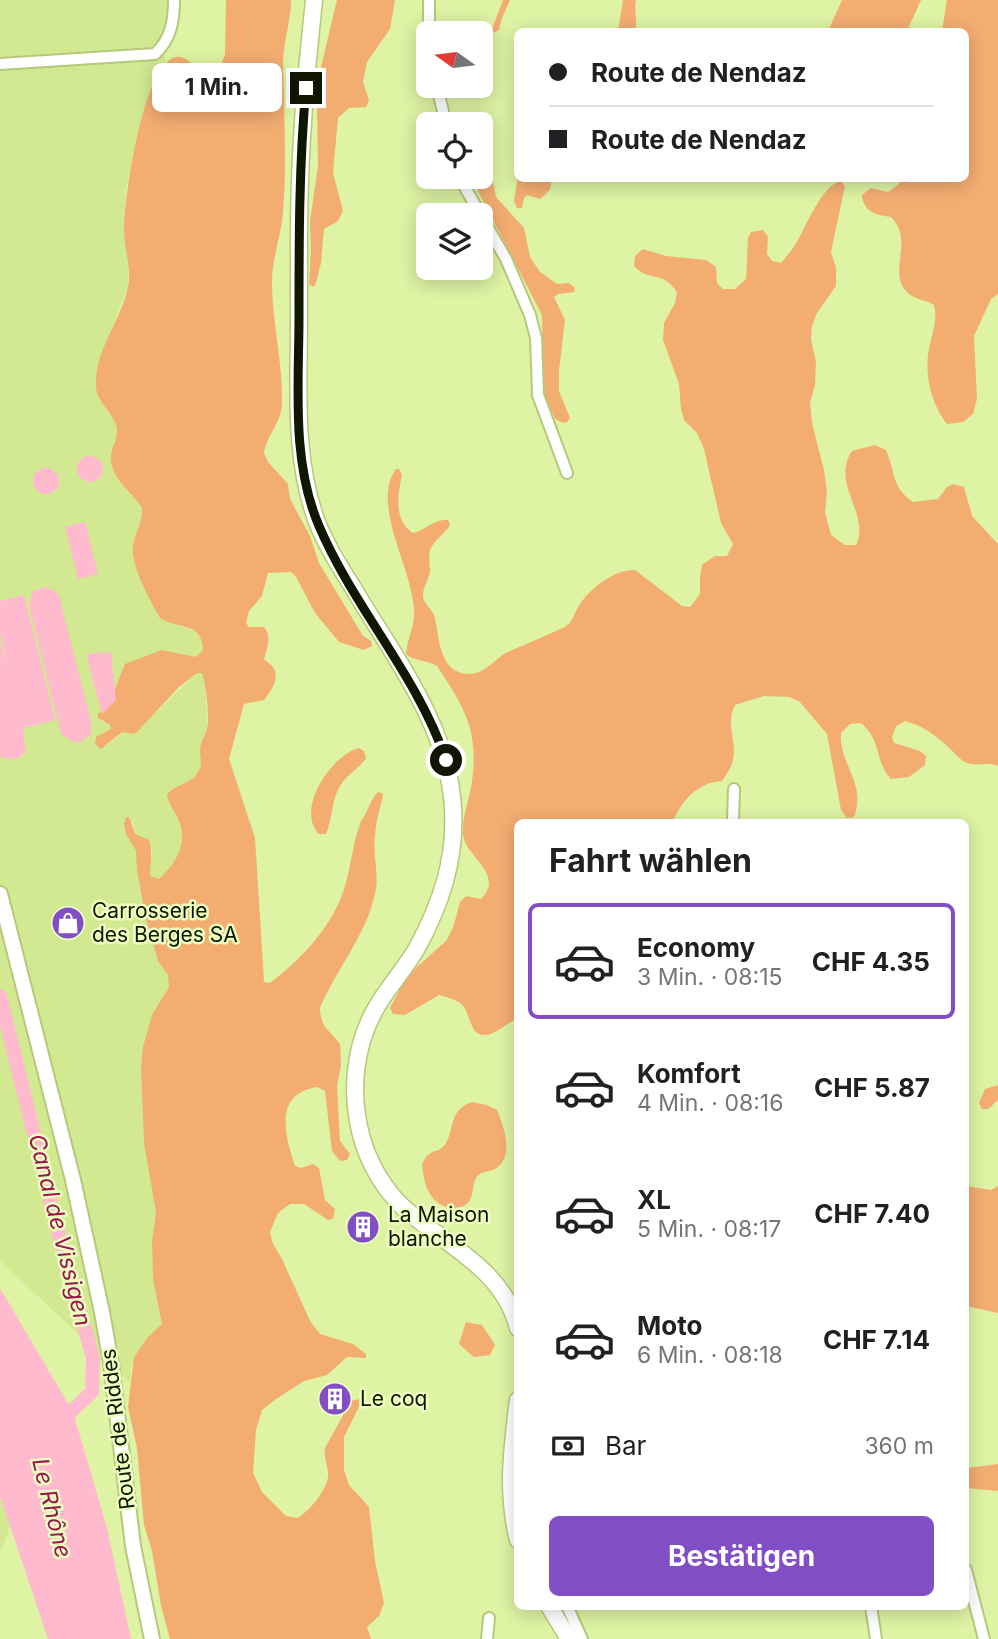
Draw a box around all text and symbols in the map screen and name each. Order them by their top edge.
north arrow [416,21,494,98]
map controls [416,21,493,280]
text: Route de Nendaz [591,57,807,88]
callout: 1 Min. [152,64,282,112]
route end [290,72,322,104]
text: 1 Min. [184,73,250,101]
button: locate [416,112,493,189]
text: Route de Nendaz [591,124,807,155]
button: layers [416,203,493,280]
route start [430,744,462,776]
text: Fahrt wählen [549,841,752,880]
place label: Carrosserie des Berges SA [92,898,238,947]
shop icon: Carrosserie des Berges SA [49,904,87,942]
icon: car [553,930,616,993]
text: Economy [637,932,755,963]
text: CHF 4.35 [812,946,930,977]
text: 3 Min. · 08:15 [637,963,783,991]
icon: car [553,1056,616,1119]
text: Komfort [637,1058,741,1089]
text: CHF 5.87 [814,1072,930,1103]
text: 4 Min. · 08:16 [637,1089,783,1117]
water label: Canal de Vissigen [23,1131,97,1329]
icon: car [553,1182,616,1245]
text: XL [637,1184,671,1215]
text: CHF 7.40 [814,1198,930,1229]
place label: La Maison blanche [388,1202,490,1251]
building icon: La Maison blanche [344,1208,382,1246]
text: 5 Min. · 08:17 [637,1215,781,1243]
icon: car [553,1308,616,1371]
text: Moto [637,1310,702,1341]
text: CHF 7.14 [823,1324,930,1355]
text: 6 Min. · 08:18 [637,1341,783,1369]
street label: Route de Riddes [95,1347,140,1511]
building icon: Le coq [316,1380,354,1418]
place label: Le coq [360,1386,427,1411]
icon: cash [549,1427,587,1465]
text: Bar [605,1430,646,1461]
text: 360 m [864,1432,934,1460]
water label: Le Rhône [26,1455,78,1561]
button: Bestätigen [549,1516,934,1596]

